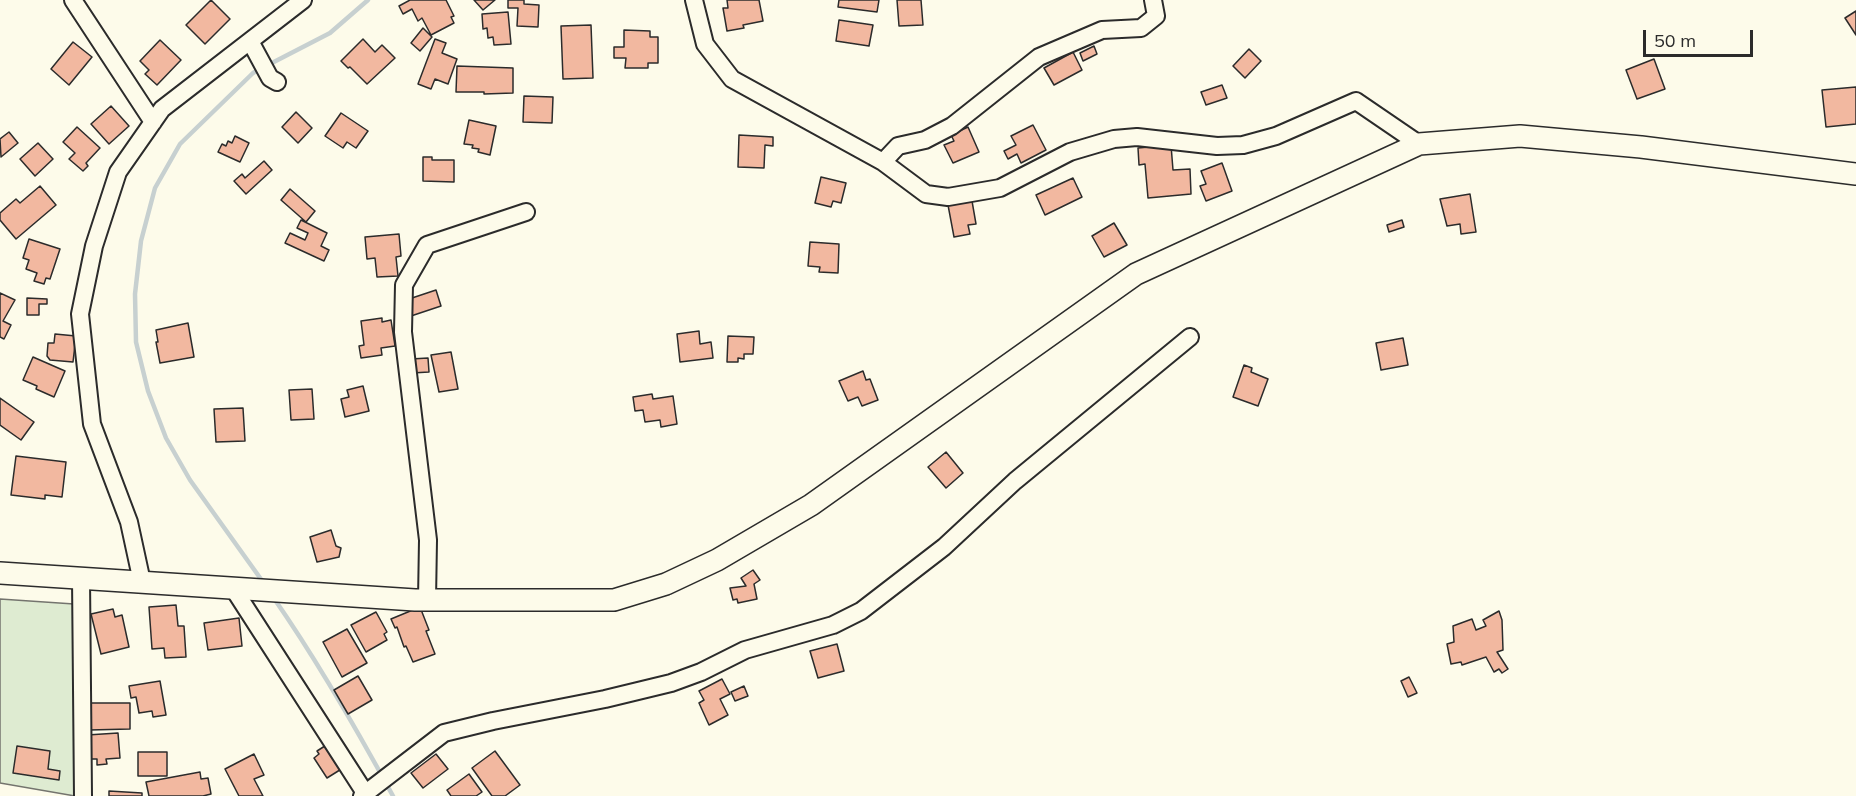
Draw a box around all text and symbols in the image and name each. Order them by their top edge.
scale bar [1646,18,1756,56]
text: 50 m [1654,29,1696,52]

